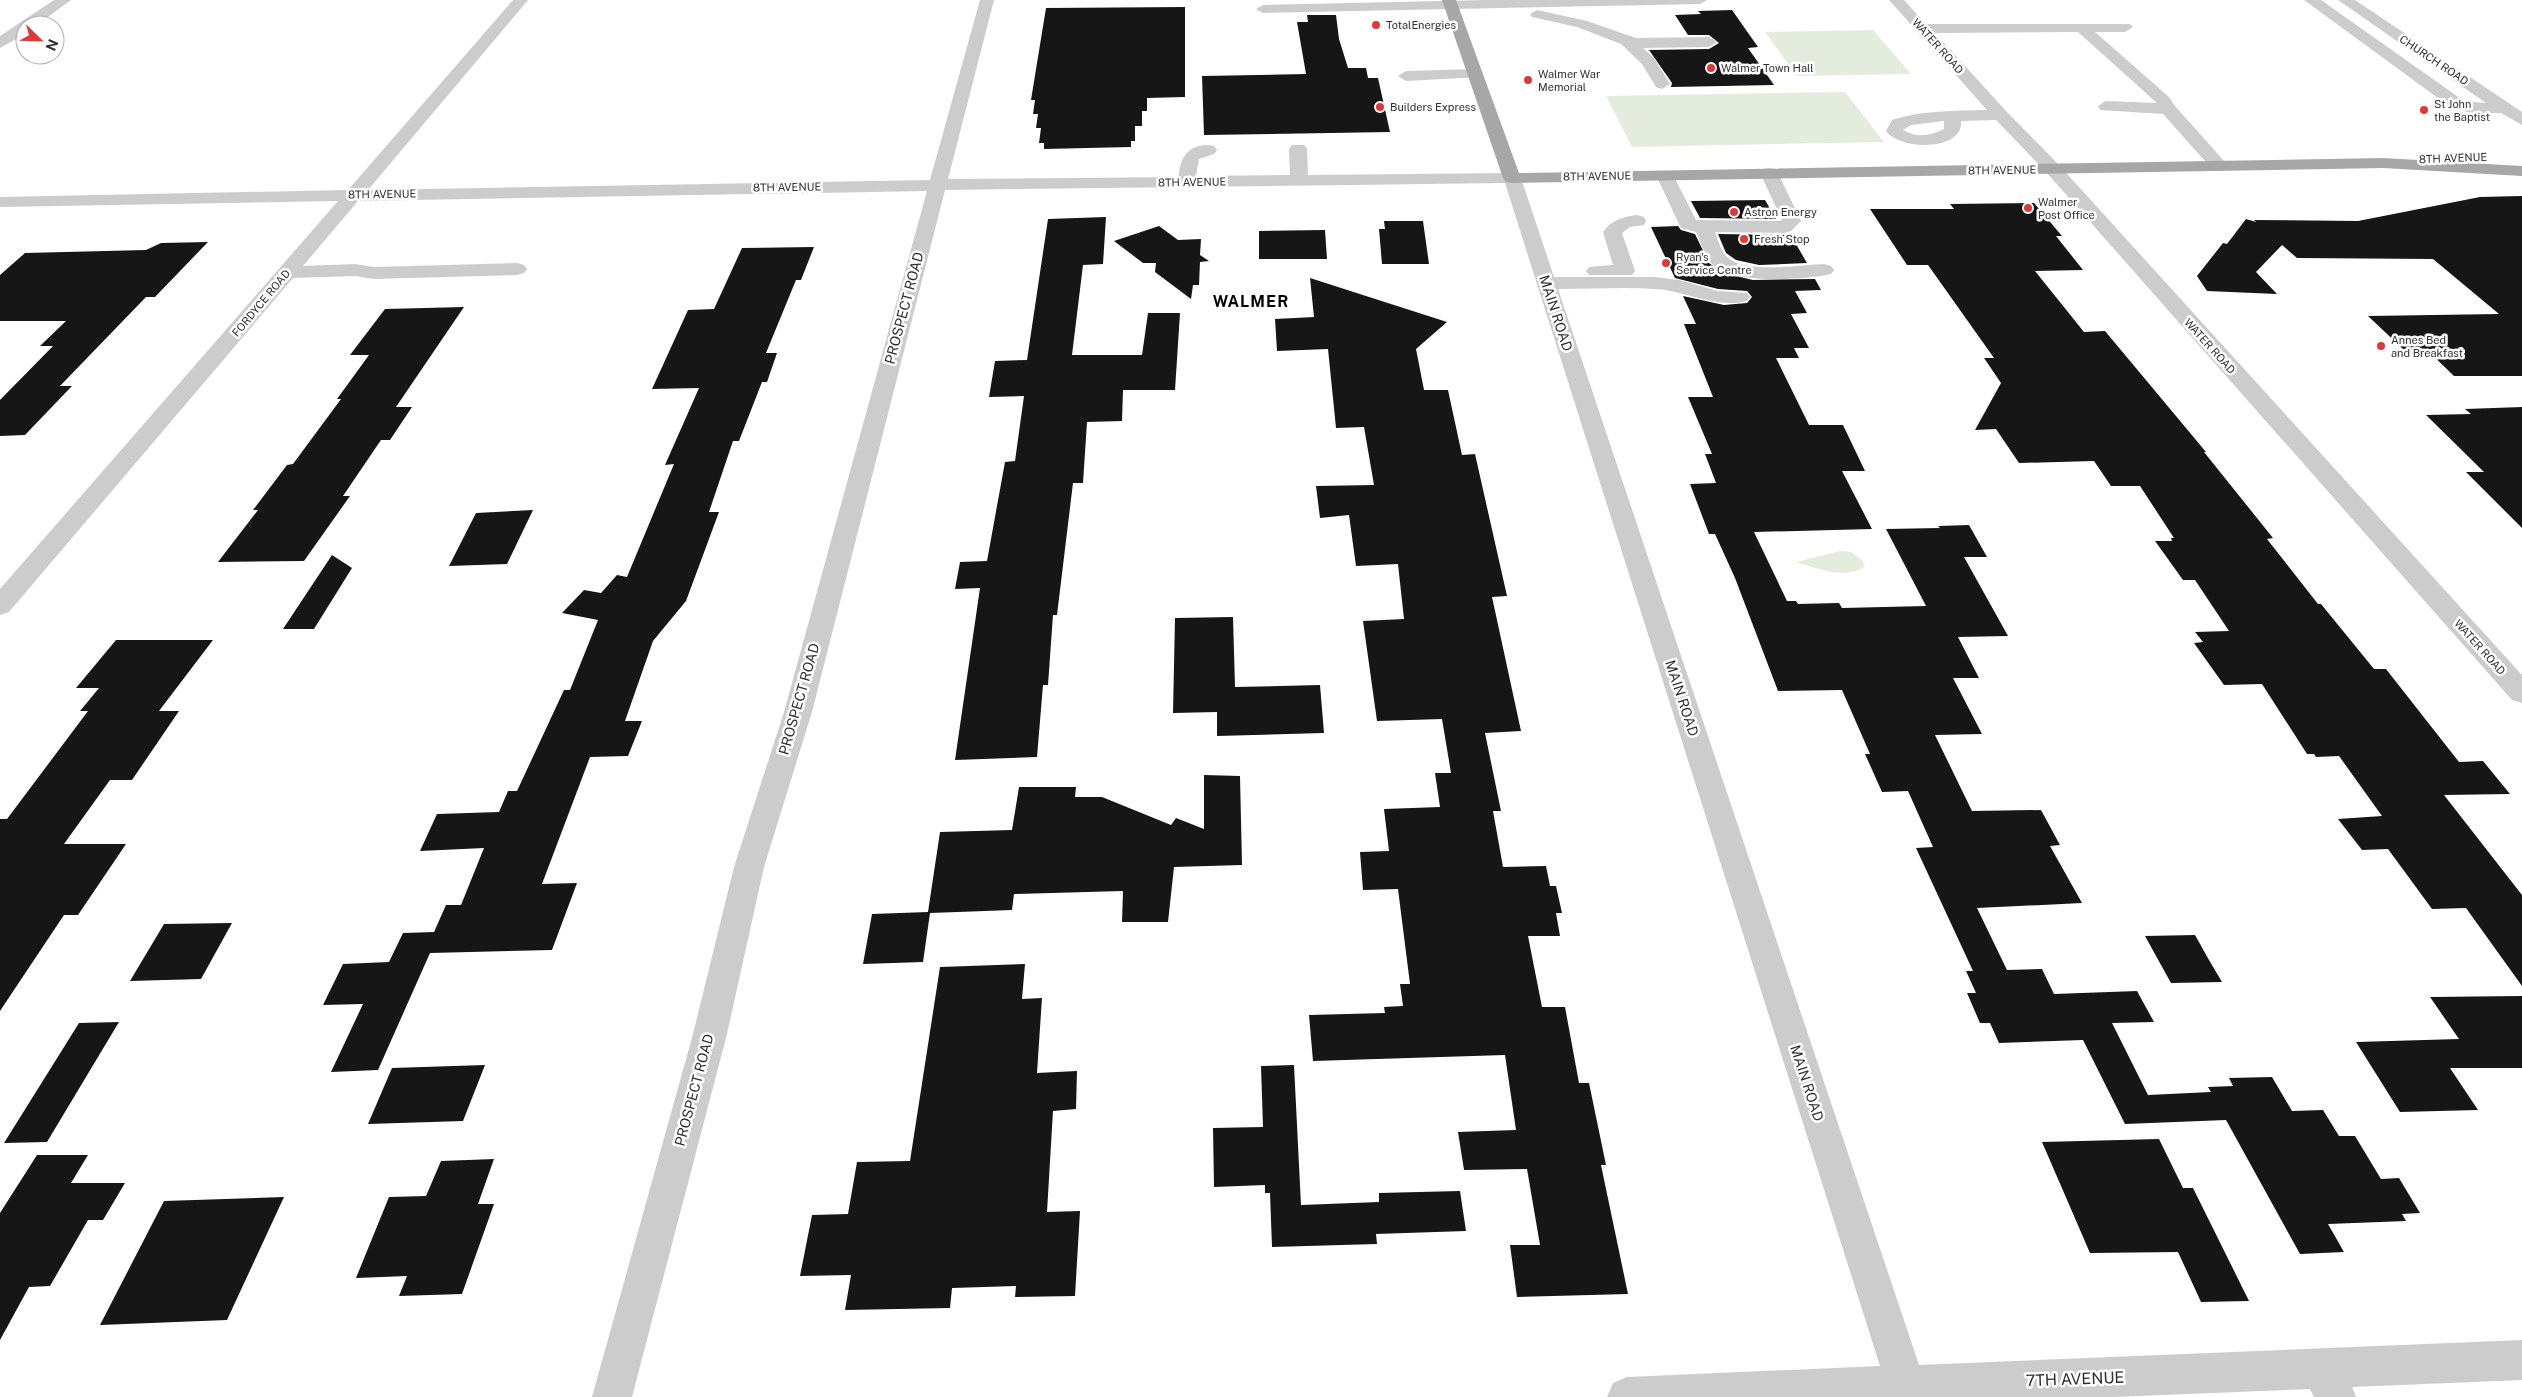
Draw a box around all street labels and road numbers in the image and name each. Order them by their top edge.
street label: WATER ROAD [1910,16,1966,76]
street label: CHURCH ROAD [2397,33,2471,88]
street label: 8TH AVENUE [2419,151,2488,165]
street label: 8TH AVENUE [1968,163,2036,177]
street label: 8TH AVENUE [1563,169,1631,183]
street label: 8TH AVENUE [1158,175,1226,189]
street label: 8TH AVENUE [753,180,821,194]
street label: 8TH AVENUE [348,187,416,201]
street label: PROSPECT ROAD [881,250,927,366]
street label: FORDYCE ROAD [230,267,293,339]
street label: MAIN ROAD [1536,273,1576,353]
street label: WATER ROAD [2182,316,2238,376]
street label: WATER ROAD [2452,617,2508,677]
street label: PROSPECT ROAD [775,641,823,757]
street label: MAIN ROAD [1662,658,1702,738]
street label: PROSPECT ROAD [671,1032,717,1148]
street label: MAIN ROAD [1787,1043,1827,1123]
street label: 7TH AVENUE [2025,1368,2125,1390]

